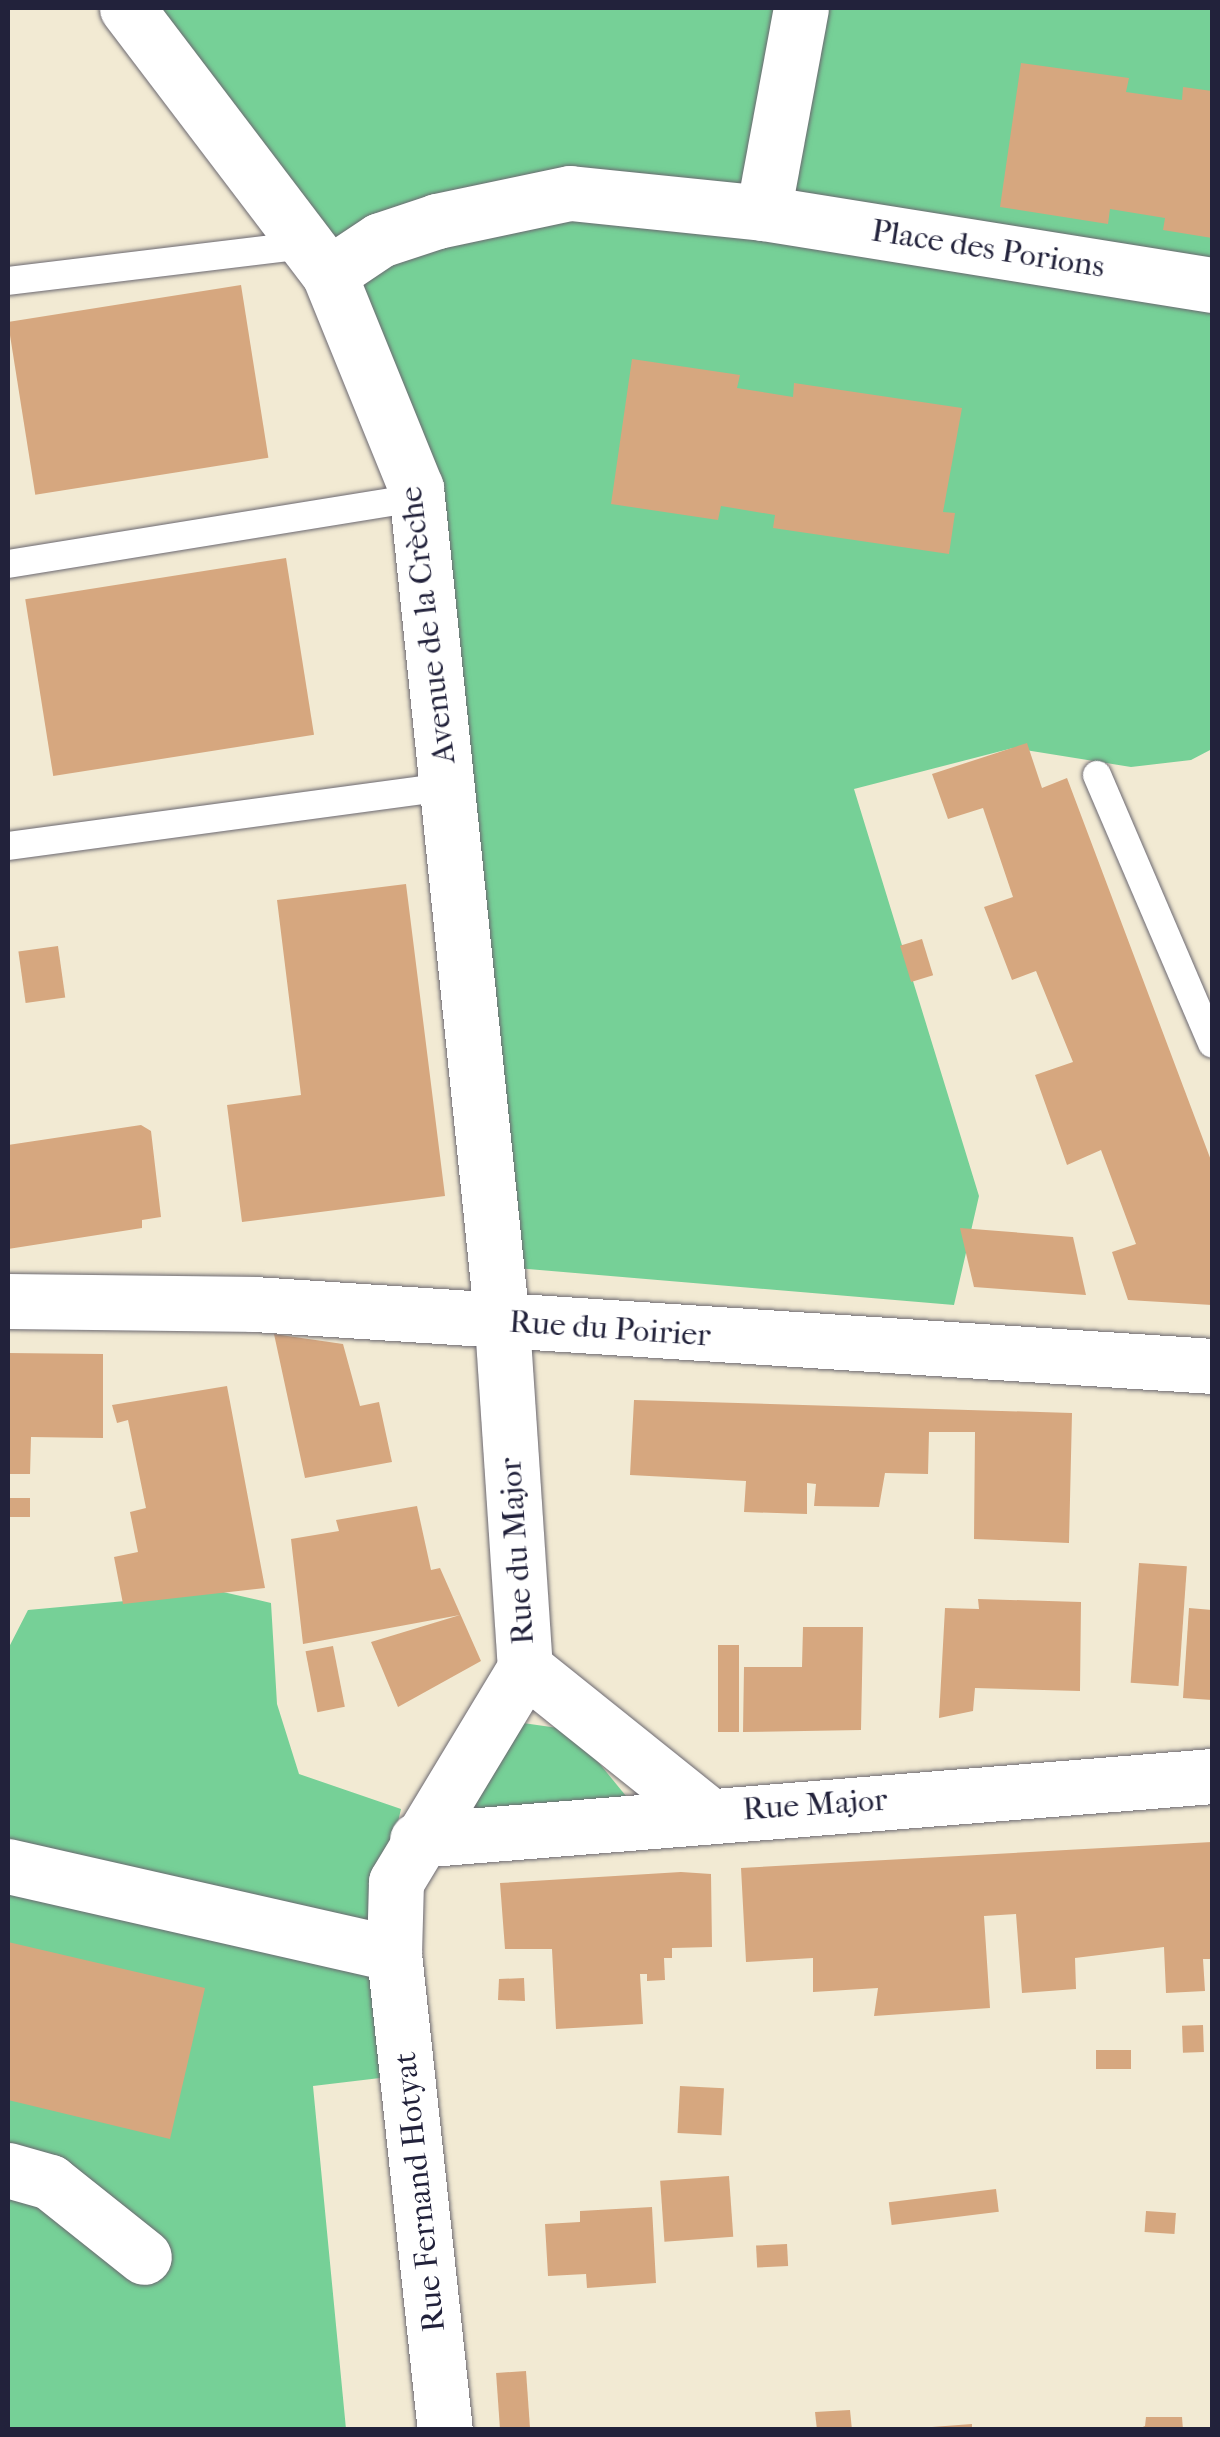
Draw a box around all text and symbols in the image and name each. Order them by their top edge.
street label: Place des Porions [869,212,1107,286]
street label: Avenue de la Crèche [392,484,464,766]
street label: Rue du Poirier [508,1303,712,1355]
street label: Rue du Major [491,1456,543,1646]
street label: Rue Major [741,1781,889,1829]
street label: Rue Fernand Hotyat [386,2050,454,2334]

